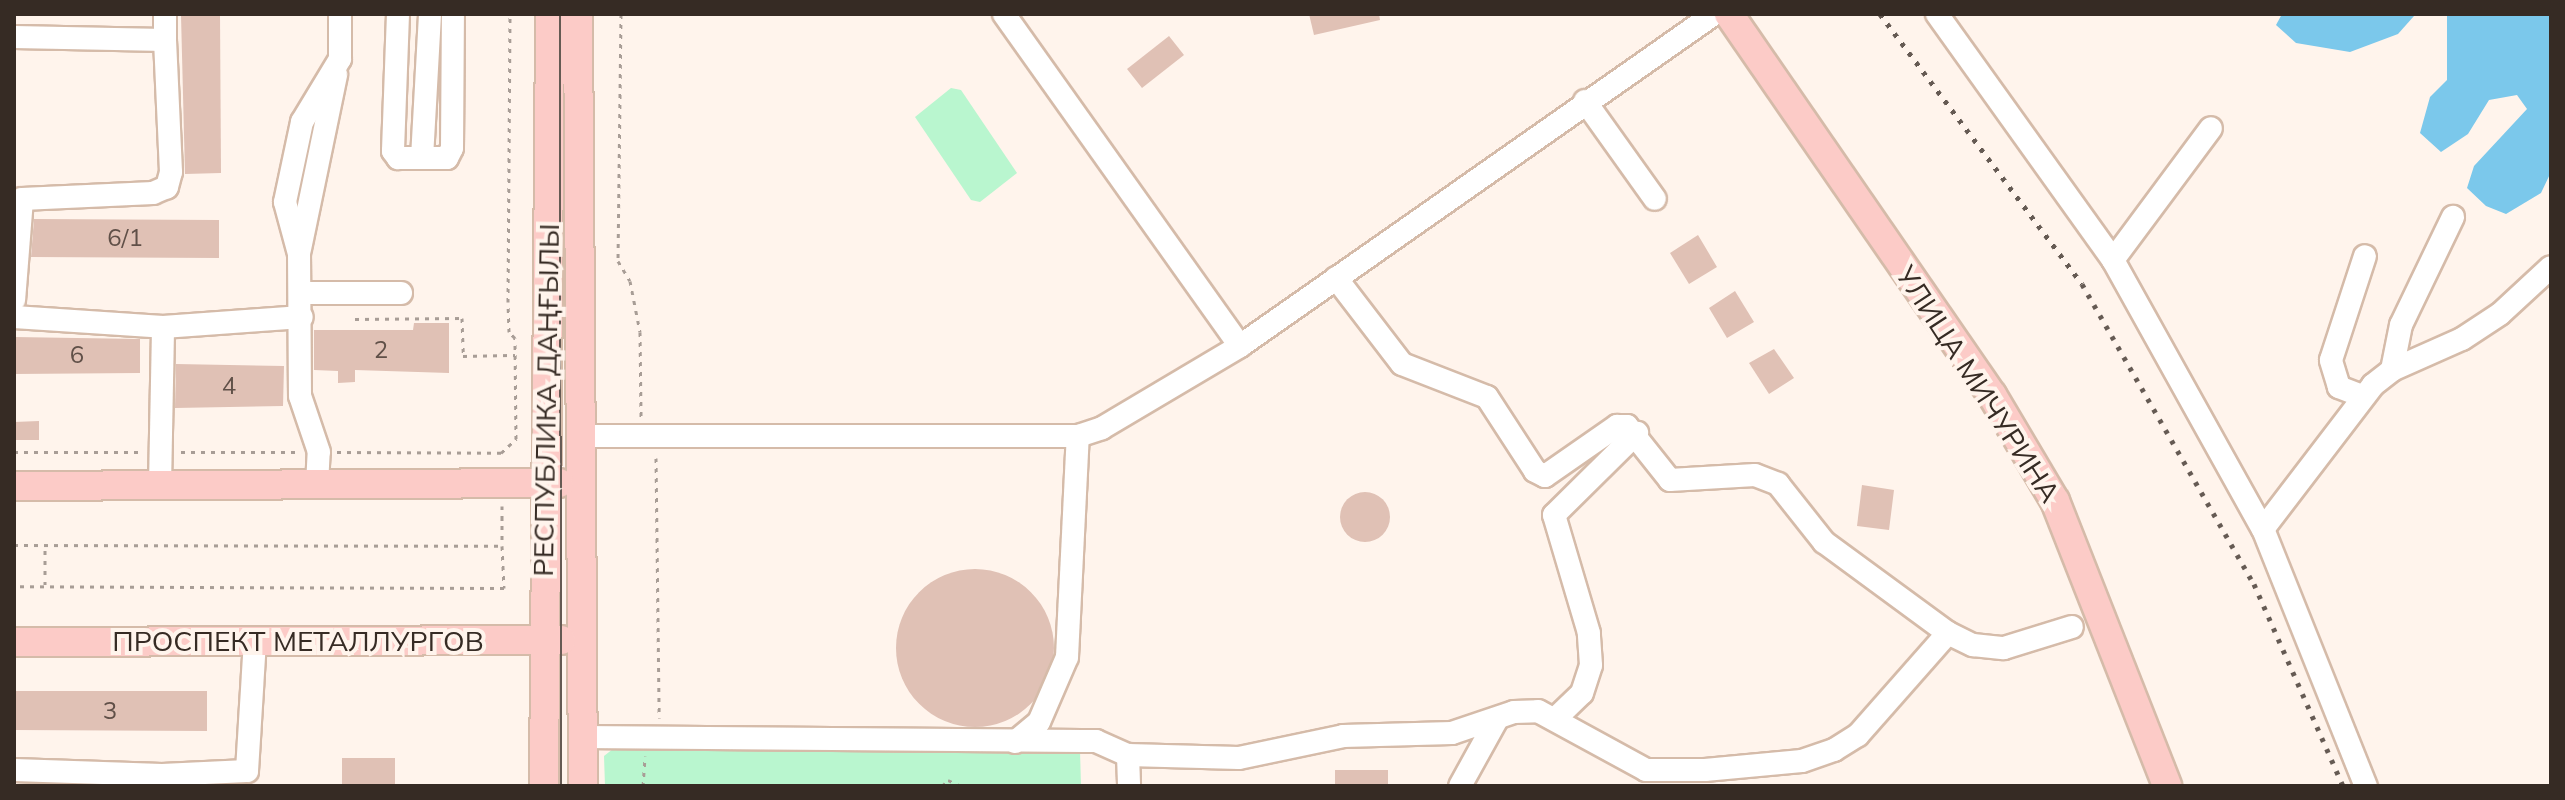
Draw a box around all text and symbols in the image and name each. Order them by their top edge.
street label: РЕСПУБЛИКА ДАҢҒЫЛЫ [526,223,566,577]
house number: 6/1 [107,224,143,252]
street label: УЛИЦА МИЧУРИНА [1889,259,2067,509]
house number: 2 [374,336,388,364]
house number: 6 [70,341,84,369]
house number: 4 [222,372,236,400]
street label: ПРОСПЕКТ МЕТАЛЛУРГОВ [112,624,484,658]
house number: 3 [103,697,117,725]

